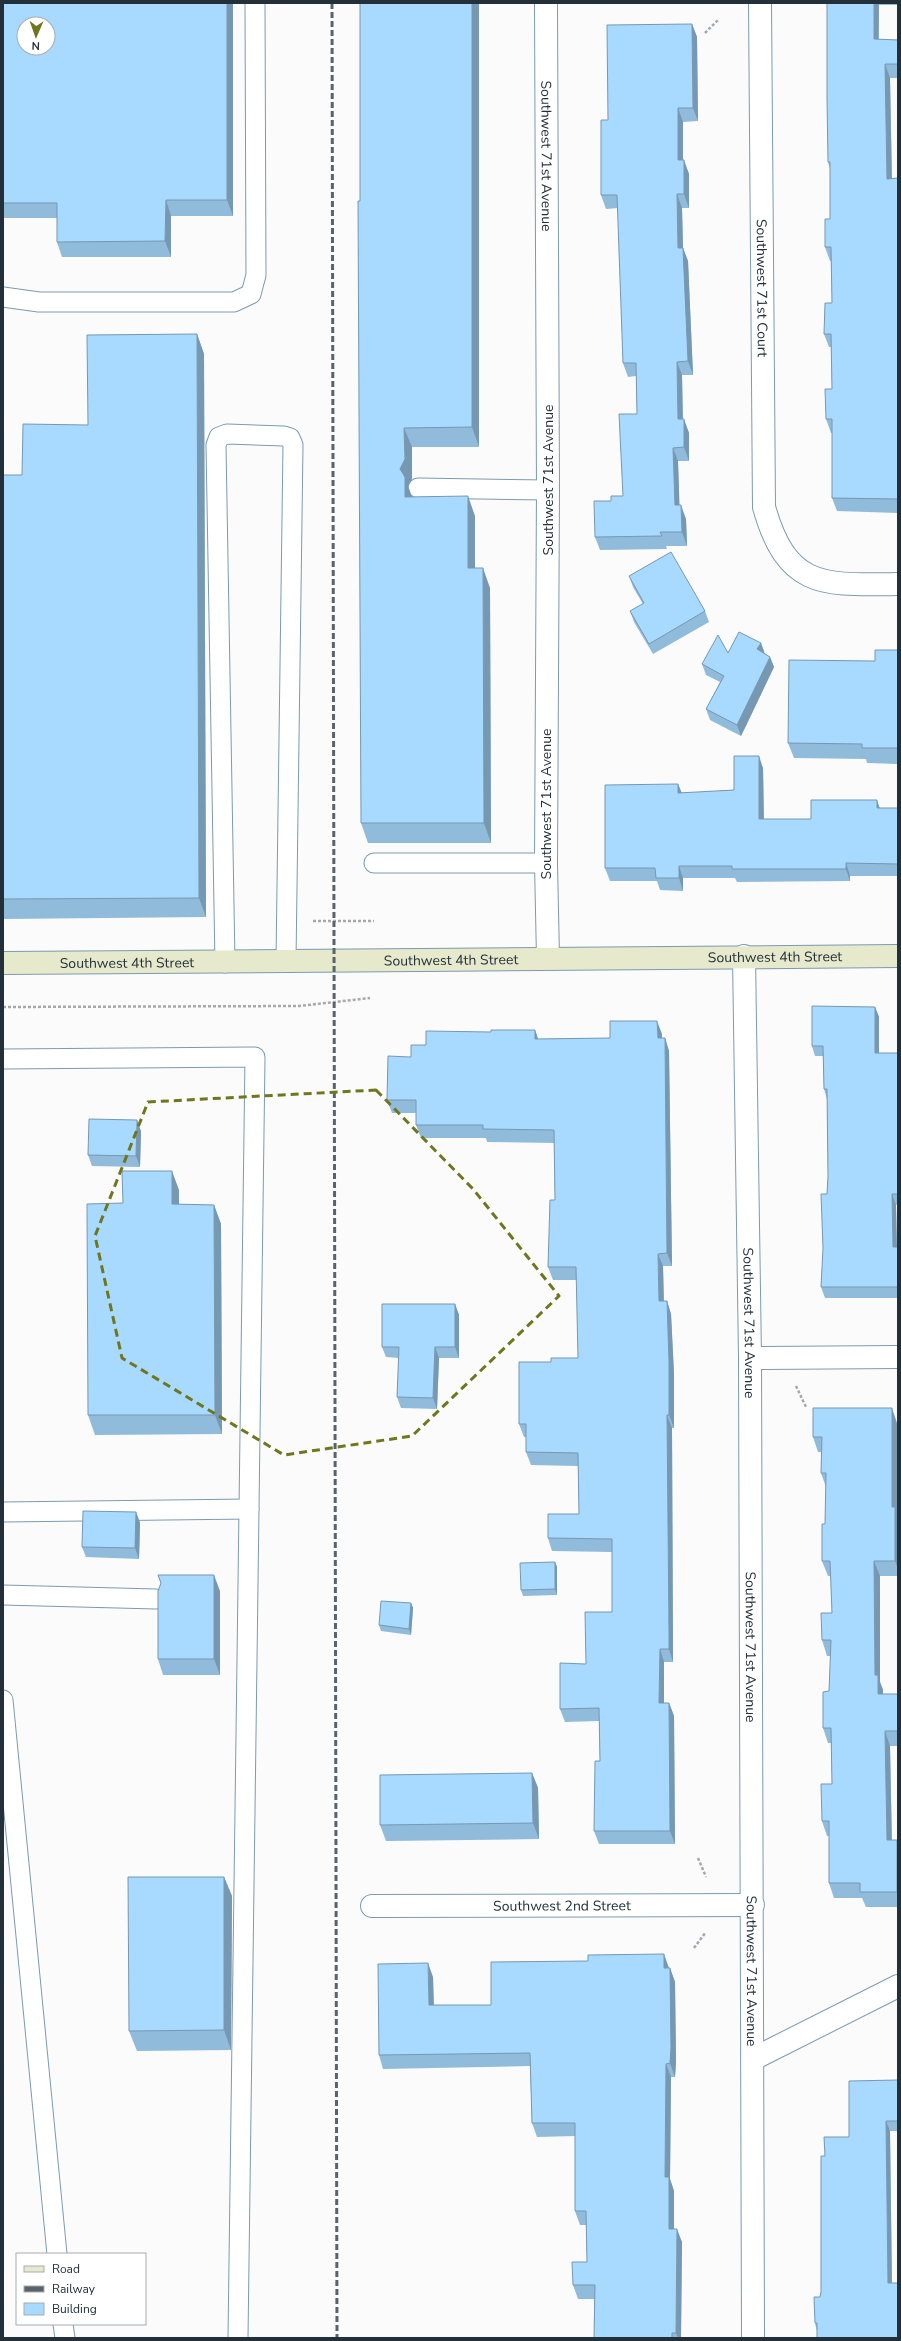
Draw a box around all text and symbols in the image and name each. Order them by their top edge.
north arrow [16,16,56,56]
text: N [31,38,40,53]
street label: Southwest 71st Avenue [536,80,556,232]
street label: Southwest 71st Court [752,219,772,357]
street label: Southwest 71st Avenue [539,405,558,555]
street label: Southwest 71st Avenue [537,729,556,879]
street label: Southwest 4th Street [708,947,842,967]
street label: Southwest 4th Street [384,950,518,971]
street label: Southwest 4th Street [60,953,194,973]
street label: Southwest 71st Avenue [738,1247,759,1399]
street label: Southwest 71st Avenue [741,1571,760,1723]
street label: Southwest 71st Avenue [742,1895,761,2047]
street label: Southwest 2nd Street [493,1896,631,1916]
legend [16,2253,146,2325]
text: Road [52,2261,80,2277]
text: Railway [52,2281,96,2297]
text: Building [52,2301,97,2317]

